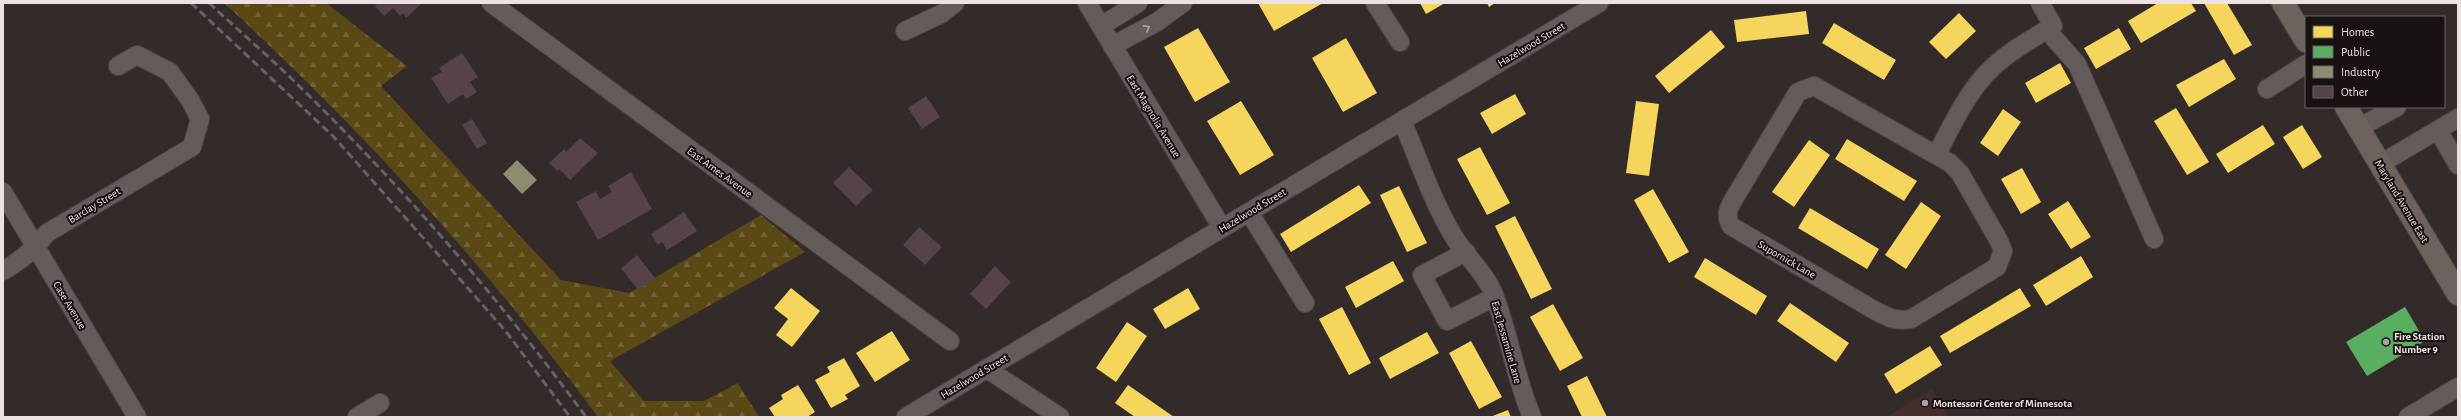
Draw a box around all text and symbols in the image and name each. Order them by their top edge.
legend [2305,16,2445,108]
street label: Hazelwood Street [1496,20,1567,69]
one-way arrow [1143,25,1150,32]
text: Homes [2341,26,2374,38]
text: Public [2341,46,2370,58]
text: Industry [2341,66,2380,79]
street label: East Magnolia Avenue [1125,73,1182,159]
text: Other [2341,86,2368,98]
street label: East Ames Avenue [685,145,754,200]
street label: Maryland Avenue East [2373,158,2431,245]
street label: Barclay Street [66,185,123,225]
street label: Hazelwood Street [1217,186,1288,235]
street label: Supornick Lane [1756,238,1818,280]
street label: Case Avenue [51,279,88,331]
street label: East Jessamine Lane [1489,300,1524,385]
place label: Fire Station Number 9 [2394,331,2445,355]
marker: Fire Station Number 9 [2381,337,2391,347]
street label: Hazelwood Street [939,352,1010,401]
marker: Montessori Center of Minnesota [1920,398,1930,408]
place label: Montessori Center of Minnesota [1933,398,2073,409]

